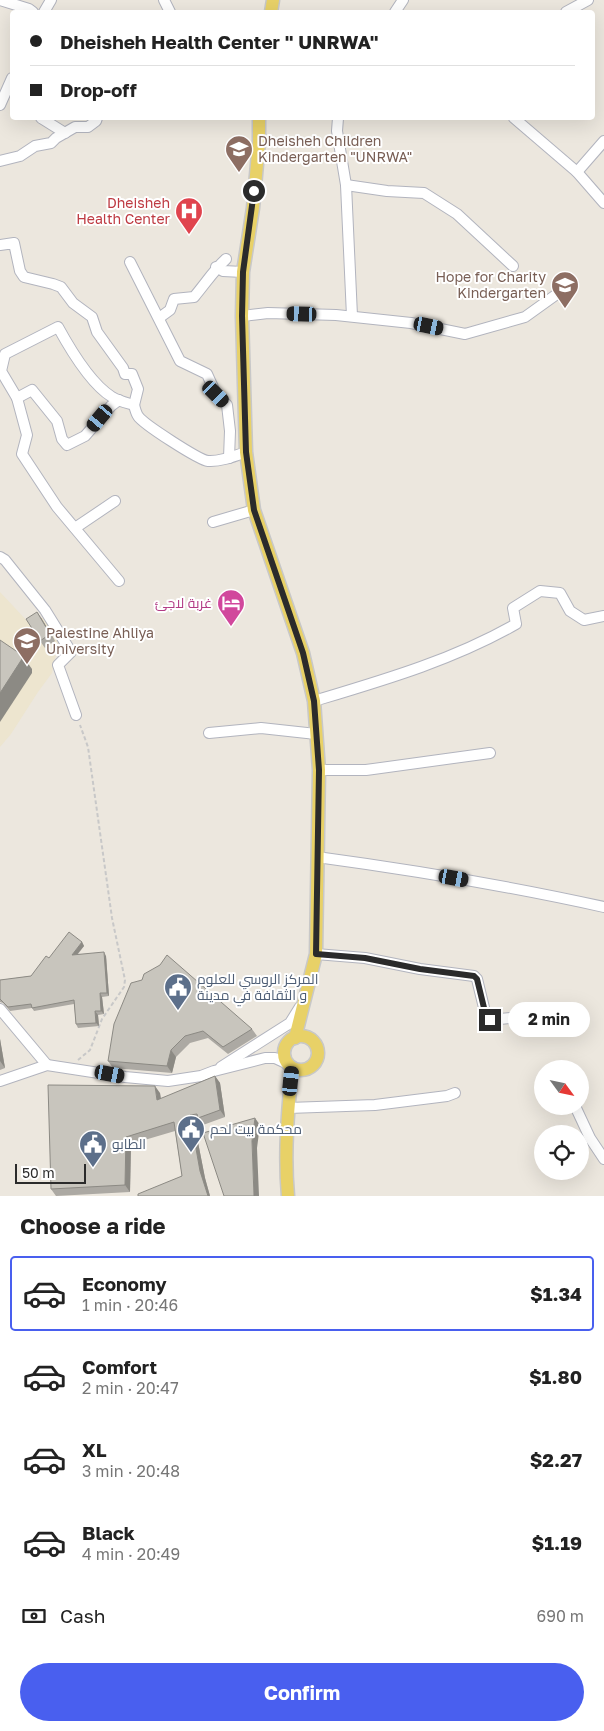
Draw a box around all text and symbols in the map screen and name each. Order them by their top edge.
text: Dheisheh Health Center " UNRWA" [60,30,378,53]
text: Drop-off [60,78,137,101]
place label: Dheisheh Children Kindergarten "UNRWA" [258,132,412,165]
school or university icon: Dheisheh Children Kindergarten "UNRWA" [224,134,254,173]
route start [243,180,265,202]
place label: Dheisheh Health Center [76,194,171,227]
hospital icon: Dheisheh Health Center [174,196,204,235]
place label: Hope for Charity Kindergarten [435,268,546,301]
school or university icon: Hope for Charity Kindergarten [550,270,580,309]
car [286,306,317,322]
car [412,316,445,336]
car [200,378,231,410]
car [84,402,115,434]
hotel icon: غربة لاجئ [216,588,246,627]
place label: غربة لاجئ [155,594,212,611]
place label: Palestine Ahliya University [46,624,154,657]
school or university icon: Palestine Ahliya University [12,626,42,665]
car [437,868,470,888]
place label: المركز الروسي للعلوم و الثقافة في مدينة [197,970,318,1007]
public building icon: المركز الروسي للعلوم و الثقافة في مدينة [163,972,193,1011]
callout: 2 min [508,1002,590,1038]
route end [479,1009,501,1031]
text: 2 min [528,1009,570,1029]
north arrow [534,1060,589,1115]
map controls [534,1060,589,1180]
car [93,1064,126,1084]
car [281,1065,300,1097]
public building icon: محكمة بيت لحم [176,1114,206,1153]
place label: محكمة بيت لحم [210,1120,302,1139]
button: locate [534,1125,589,1180]
public building icon: الطابو [78,1129,108,1168]
place label: الطابو [112,1135,146,1152]
scale bar [15,1161,86,1184]
text: 50 m [22,1164,55,1181]
text: Choose a ride [20,1212,166,1239]
icon: car [22,1271,67,1316]
text: Economy [82,1272,167,1295]
text: $1.34 [530,1282,582,1305]
text: 1 min · 20:46 [82,1295,178,1315]
icon: car [22,1354,67,1399]
text: Comfort [82,1355,157,1378]
text: $1.80 [529,1365,582,1388]
text: 2 min · 20:47 [82,1378,179,1398]
icon: car [22,1437,67,1482]
text: XL [82,1438,107,1461]
text: $2.27 [530,1448,582,1471]
text: 3 min · 20:48 [82,1461,180,1481]
icon: car [22,1520,67,1565]
text: Black [82,1521,135,1544]
text: $1.19 [532,1531,582,1554]
text: 4 min · 20:49 [82,1544,180,1564]
icon: cash [20,1602,48,1630]
text: Cash [60,1604,105,1627]
text: 690 m [537,1606,584,1626]
button: Confirm [20,1663,584,1721]

